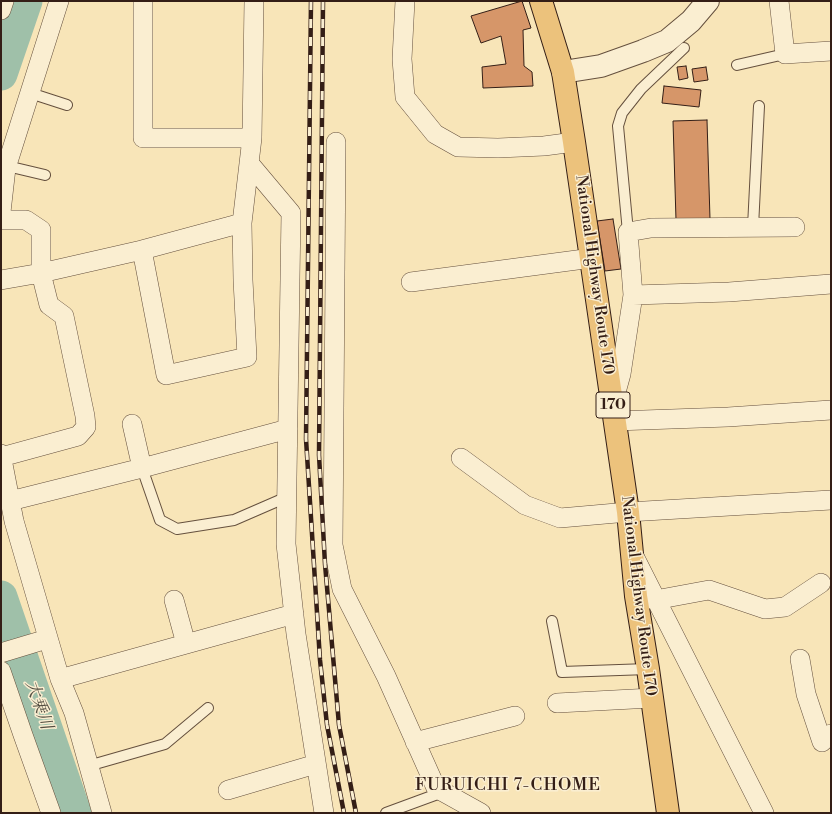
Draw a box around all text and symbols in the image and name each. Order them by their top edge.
street label: National Highway Route 170 [570,174,618,376]
road number: 170 [596,392,630,418]
street label: National Highway Route 170 [616,495,660,697]
water label: 大乗川 [20,678,56,732]
district label: FURUICHI 7-CHOME [415,776,601,796]

